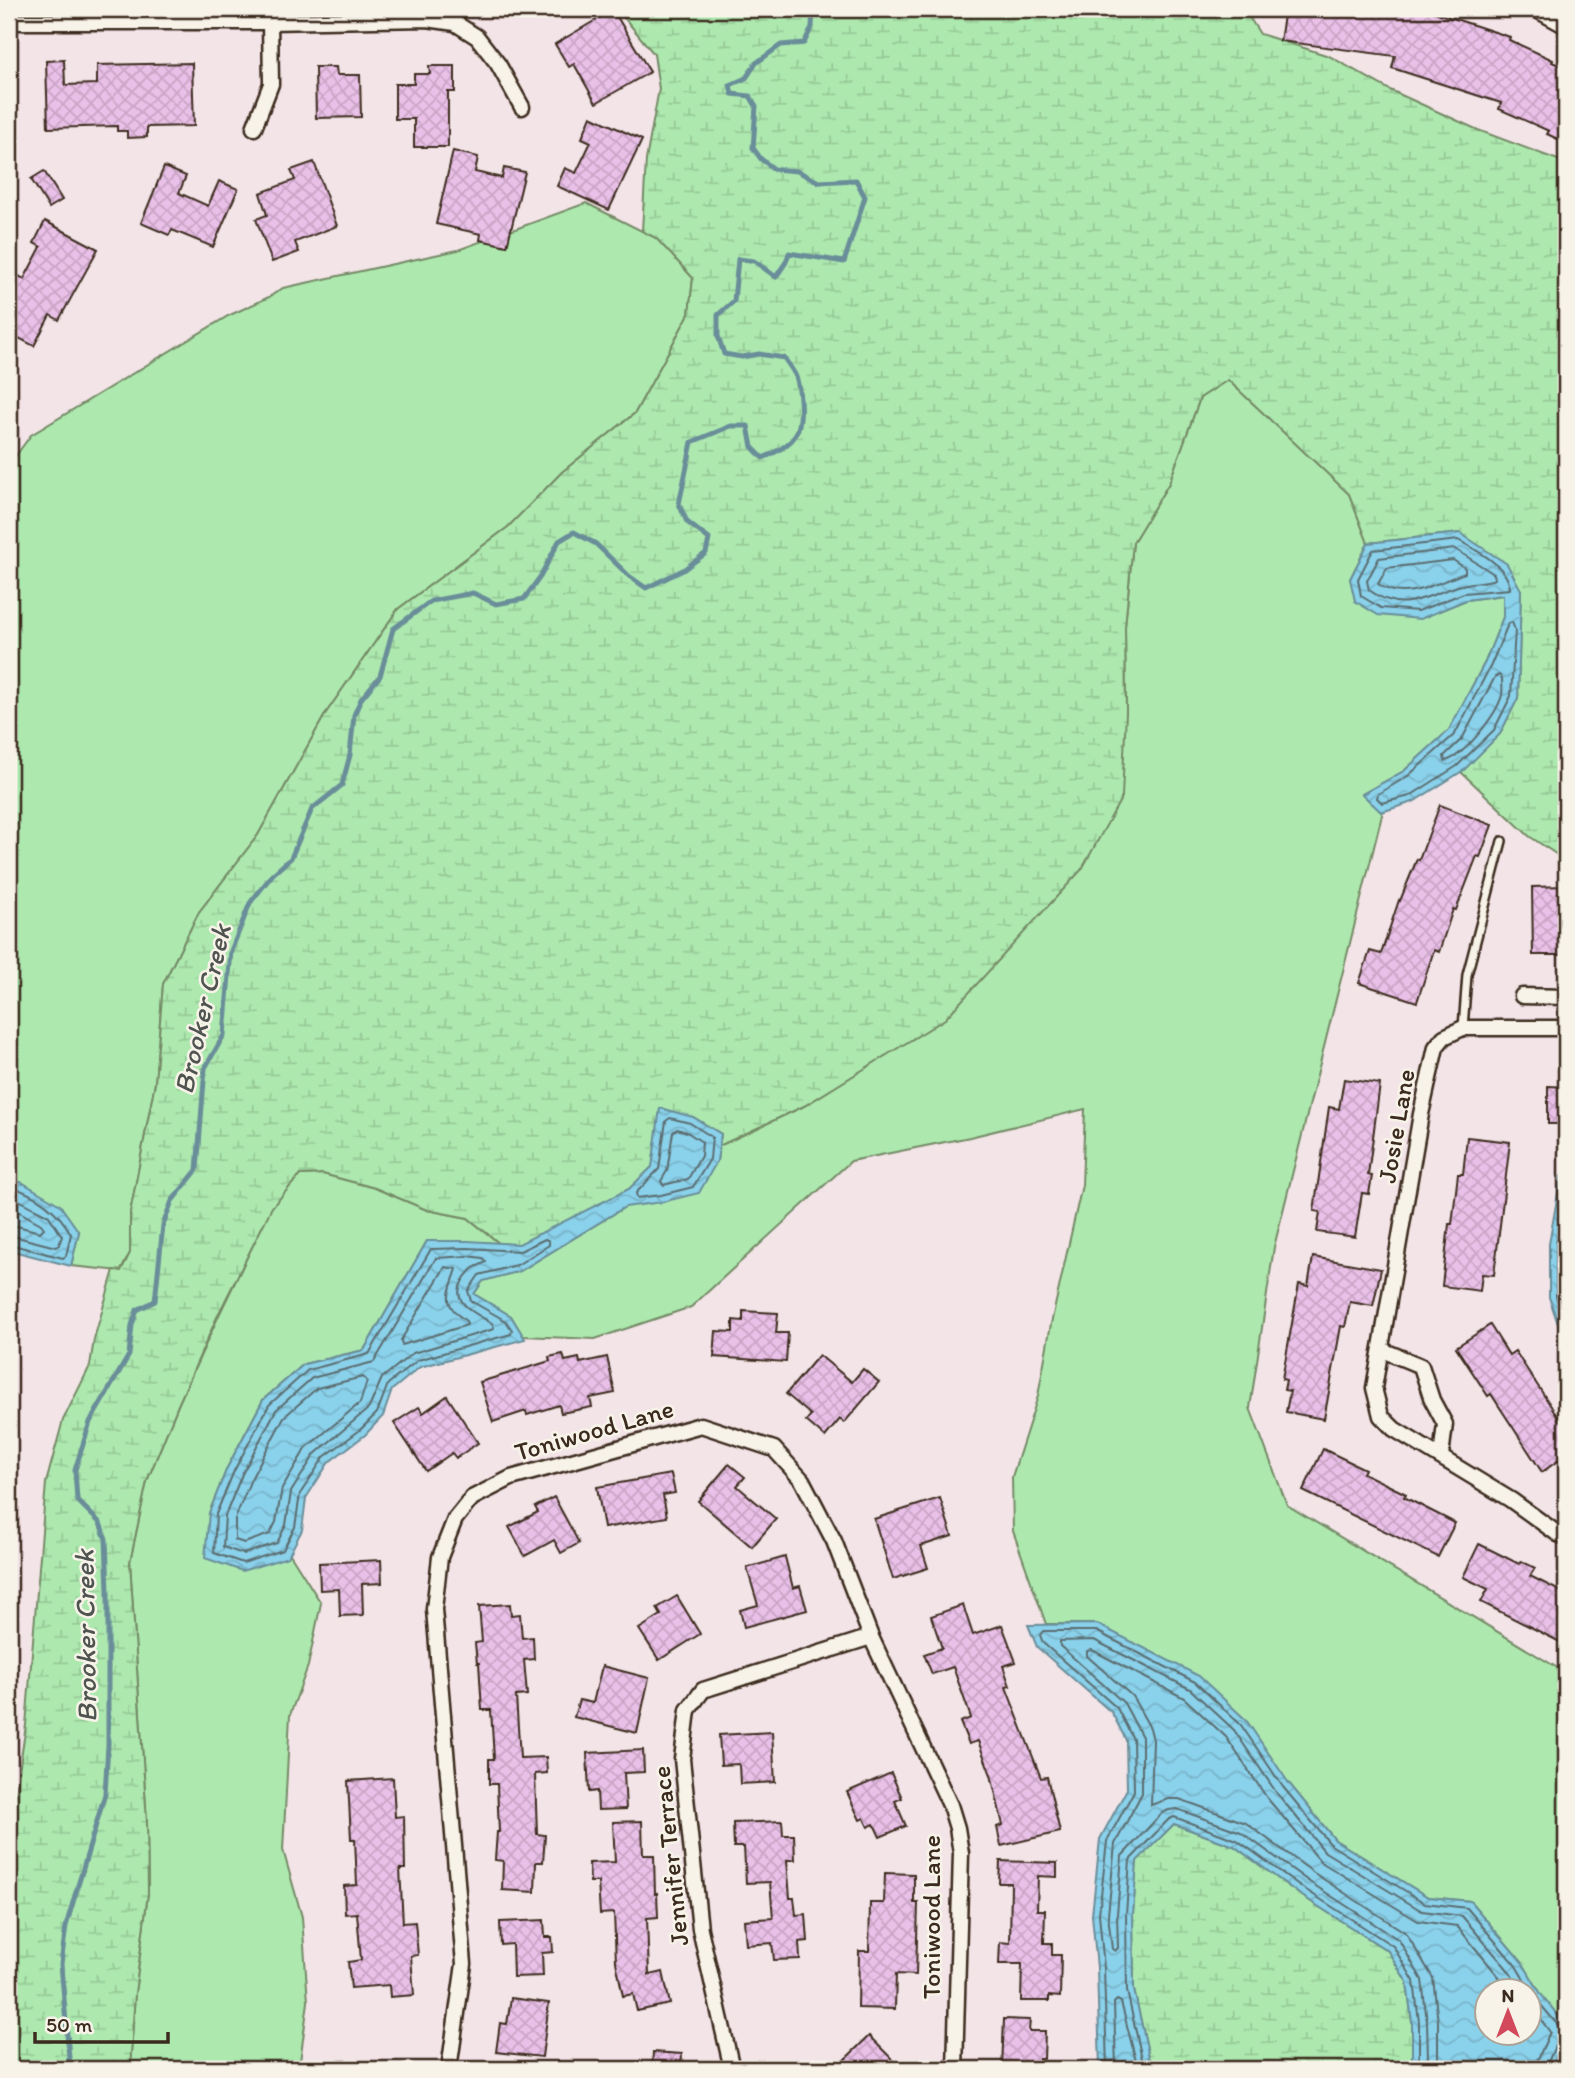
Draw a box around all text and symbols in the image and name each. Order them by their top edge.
water label: Brooker Creek [166,919,238,1097]
street label: Josie Lane [1370,1067,1422,1185]
street label: Toniwood Lane [511,1392,677,1468]
water label: Brooker Creek [66,1548,104,1723]
street label: Jennifer Terrace [645,1764,695,1948]
street label: Toniwood Lane [915,1835,947,1999]
north arrow [1474,1976,1544,2046]
text: N [1502,1984,1514,2007]
scale bar [35,2001,168,2045]
text: 50 m [46,2012,93,2037]

